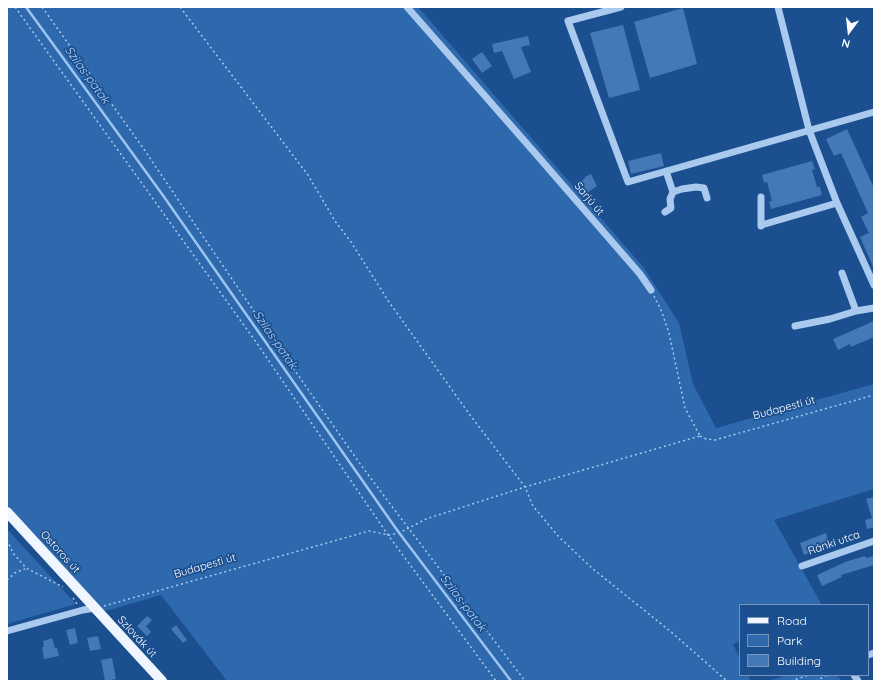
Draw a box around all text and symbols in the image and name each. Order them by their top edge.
north arrow [829,12,869,52]
text: N [840,36,852,51]
water label: Szilas-patak [61,43,113,107]
street label: Sarjú út [571,180,607,218]
water label: Szilas-patak [250,308,300,372]
street label: Budapesti út [751,393,817,423]
street label: Ostoros út [37,528,83,576]
street label: Ránki utca [806,528,862,558]
street label: Budapesti út [172,551,238,581]
water label: Szilas-patak [437,572,489,634]
legend [739,604,869,676]
text: Road [777,613,807,628]
street label: Szlovák út [115,614,159,660]
text: Park [777,633,802,648]
text: Building [777,653,821,668]

